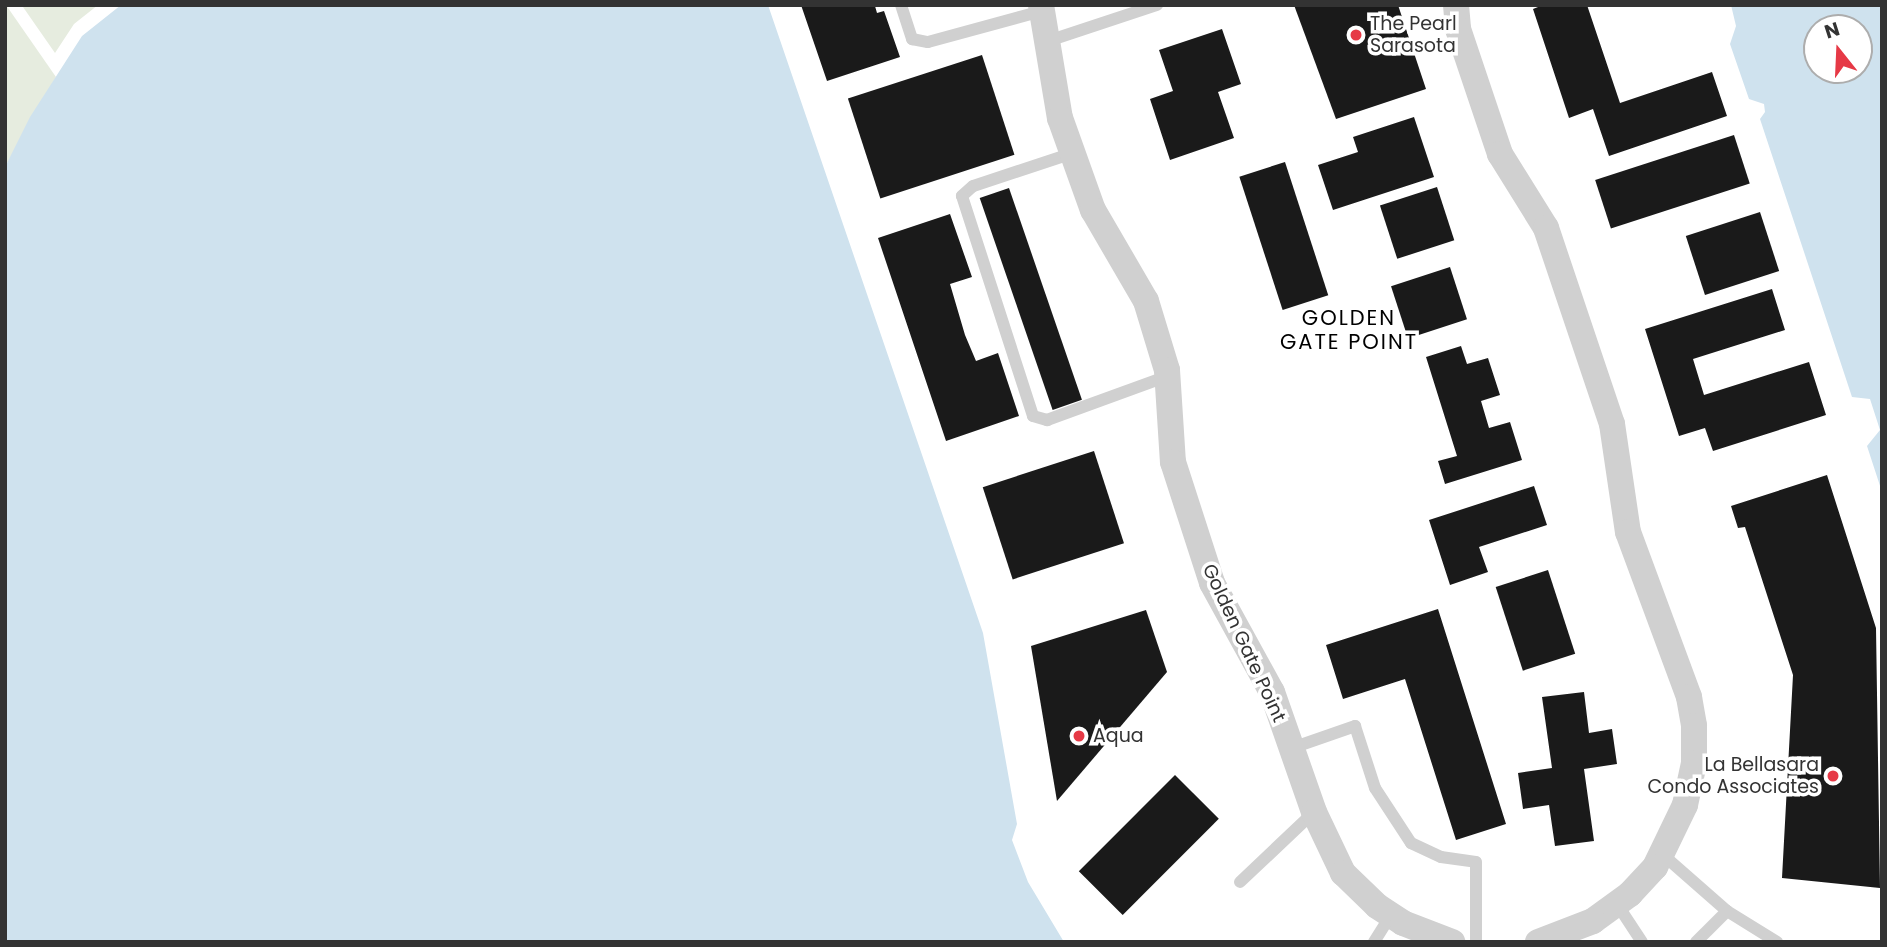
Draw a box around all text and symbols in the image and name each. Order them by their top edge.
place label: The Pearl Sarasota [1370,13,1457,57]
north arrow [1803,14,1873,84]
text: N [1821,15,1843,46]
marker: The Pearl Sarasota [1348,27,1364,43]
district label: GOLDEN GATE POINT [1281,305,1417,355]
street label: Golden Gate Point [1197,560,1291,726]
place label: Aqua [1093,725,1144,747]
marker: Aqua [1071,728,1087,744]
place label: La Bellasara Condo Associates [1647,754,1819,798]
marker: La Bellasara Condo Associates [1825,768,1841,784]

